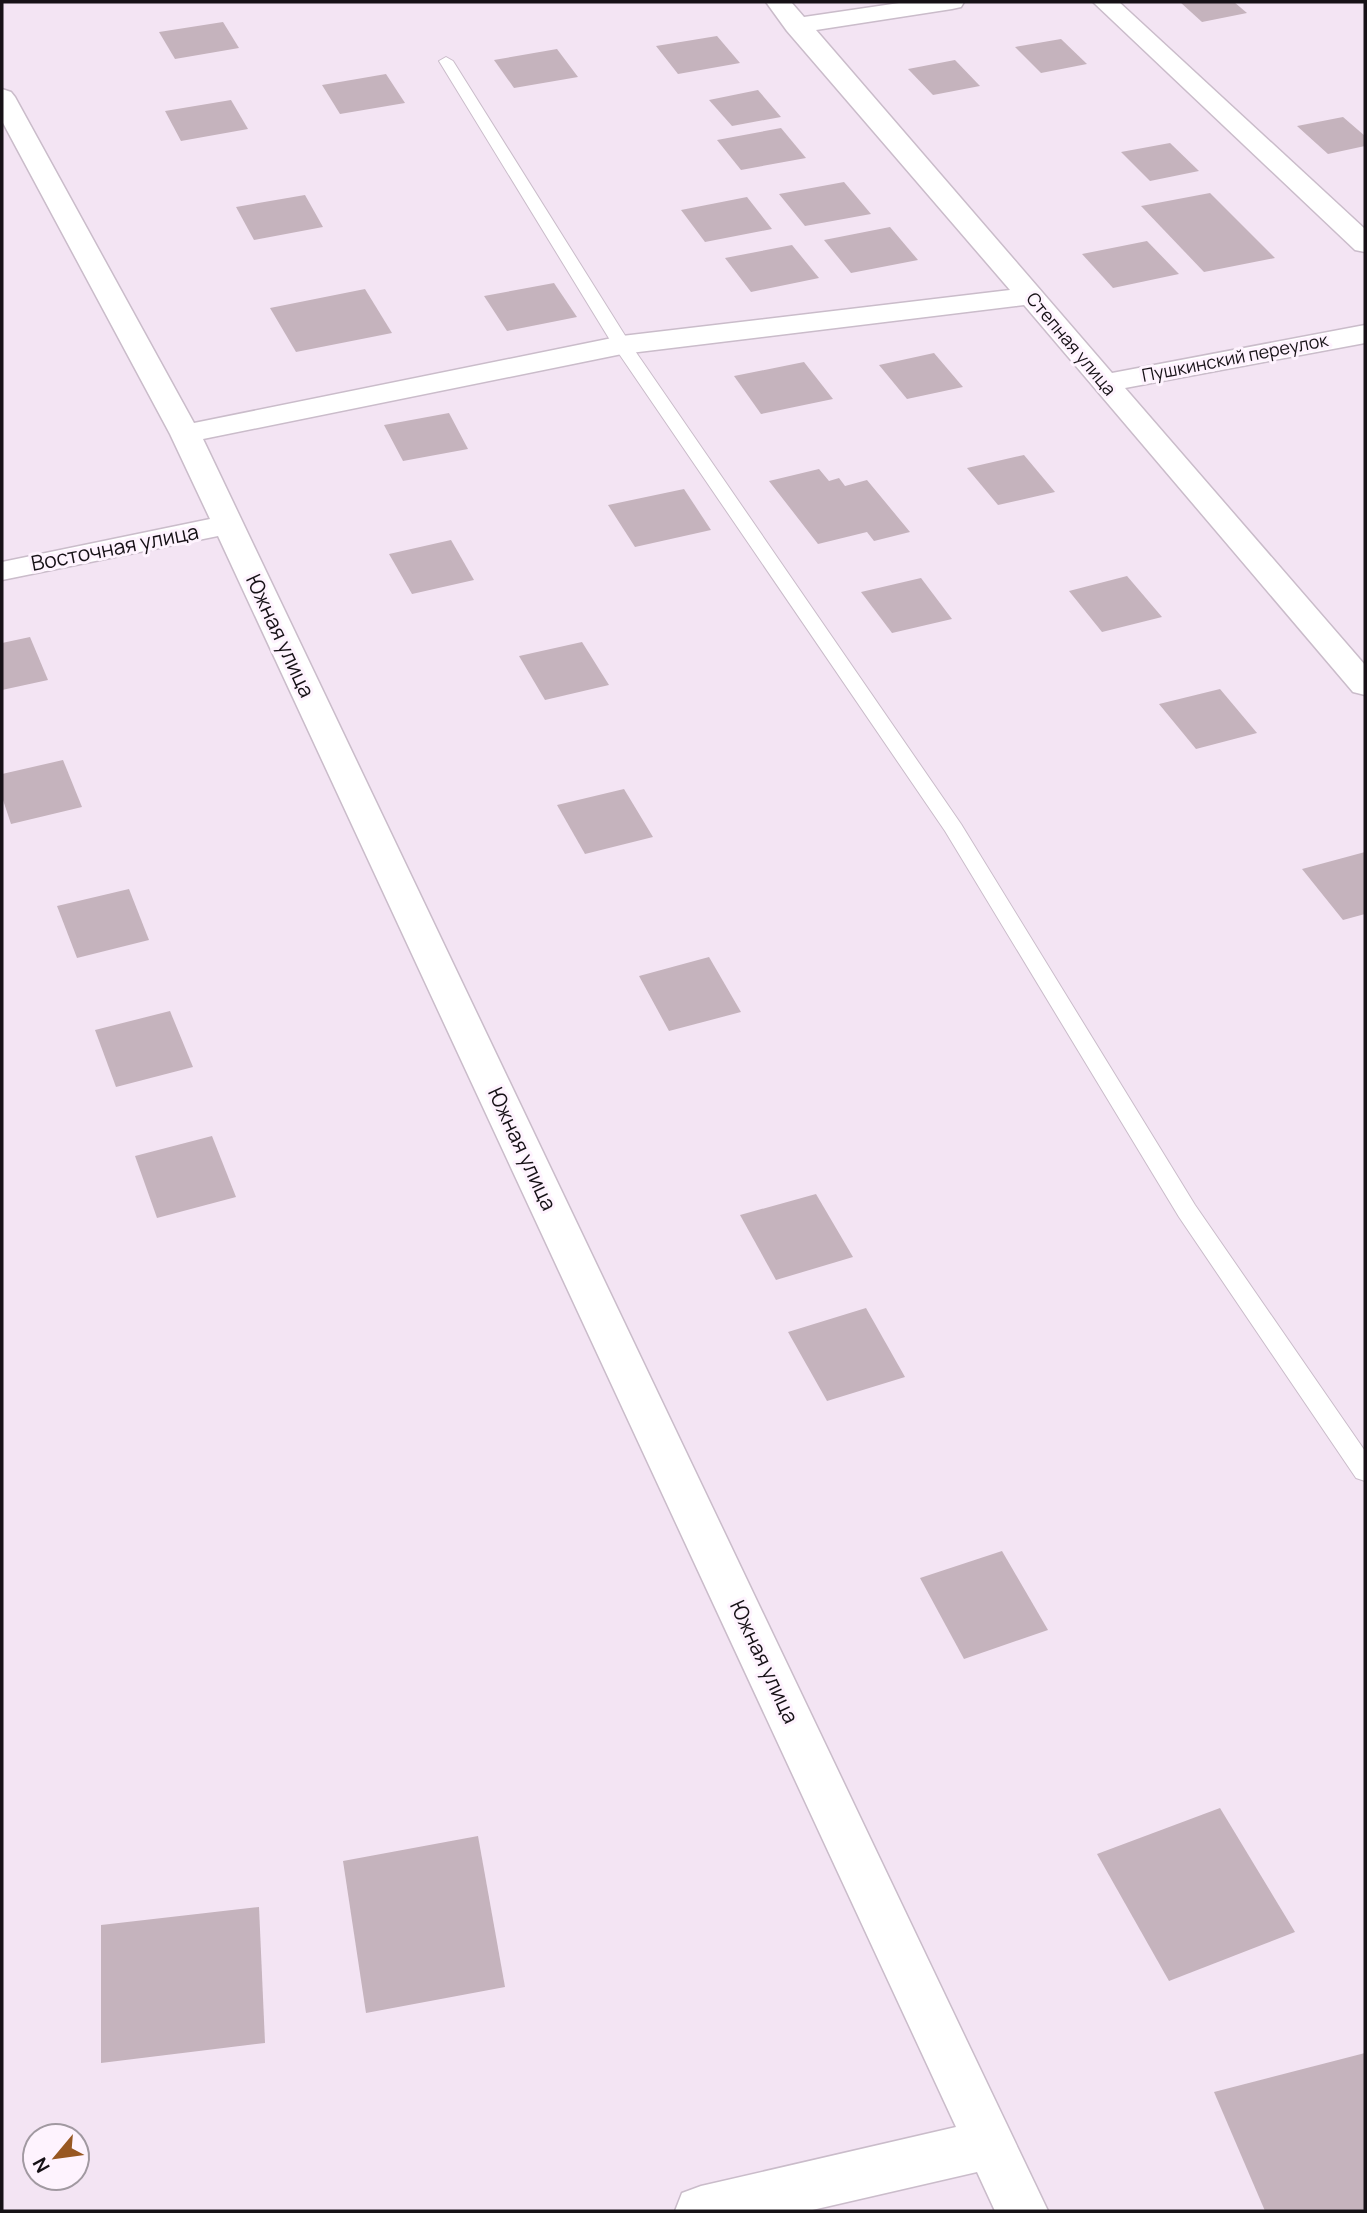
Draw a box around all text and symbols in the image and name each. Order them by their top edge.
street label: Степная улица [1022,287,1122,400]
street label: Пушкинский переулок [1140,327,1331,387]
street label: Восточная улица [29,517,201,577]
street label: Южная улица [240,570,322,702]
street label: Южная улица [482,1083,564,1215]
street label: Южная улица [724,1596,806,1728]
north arrow [21,2122,91,2192]
text: N [26,2153,56,2178]

